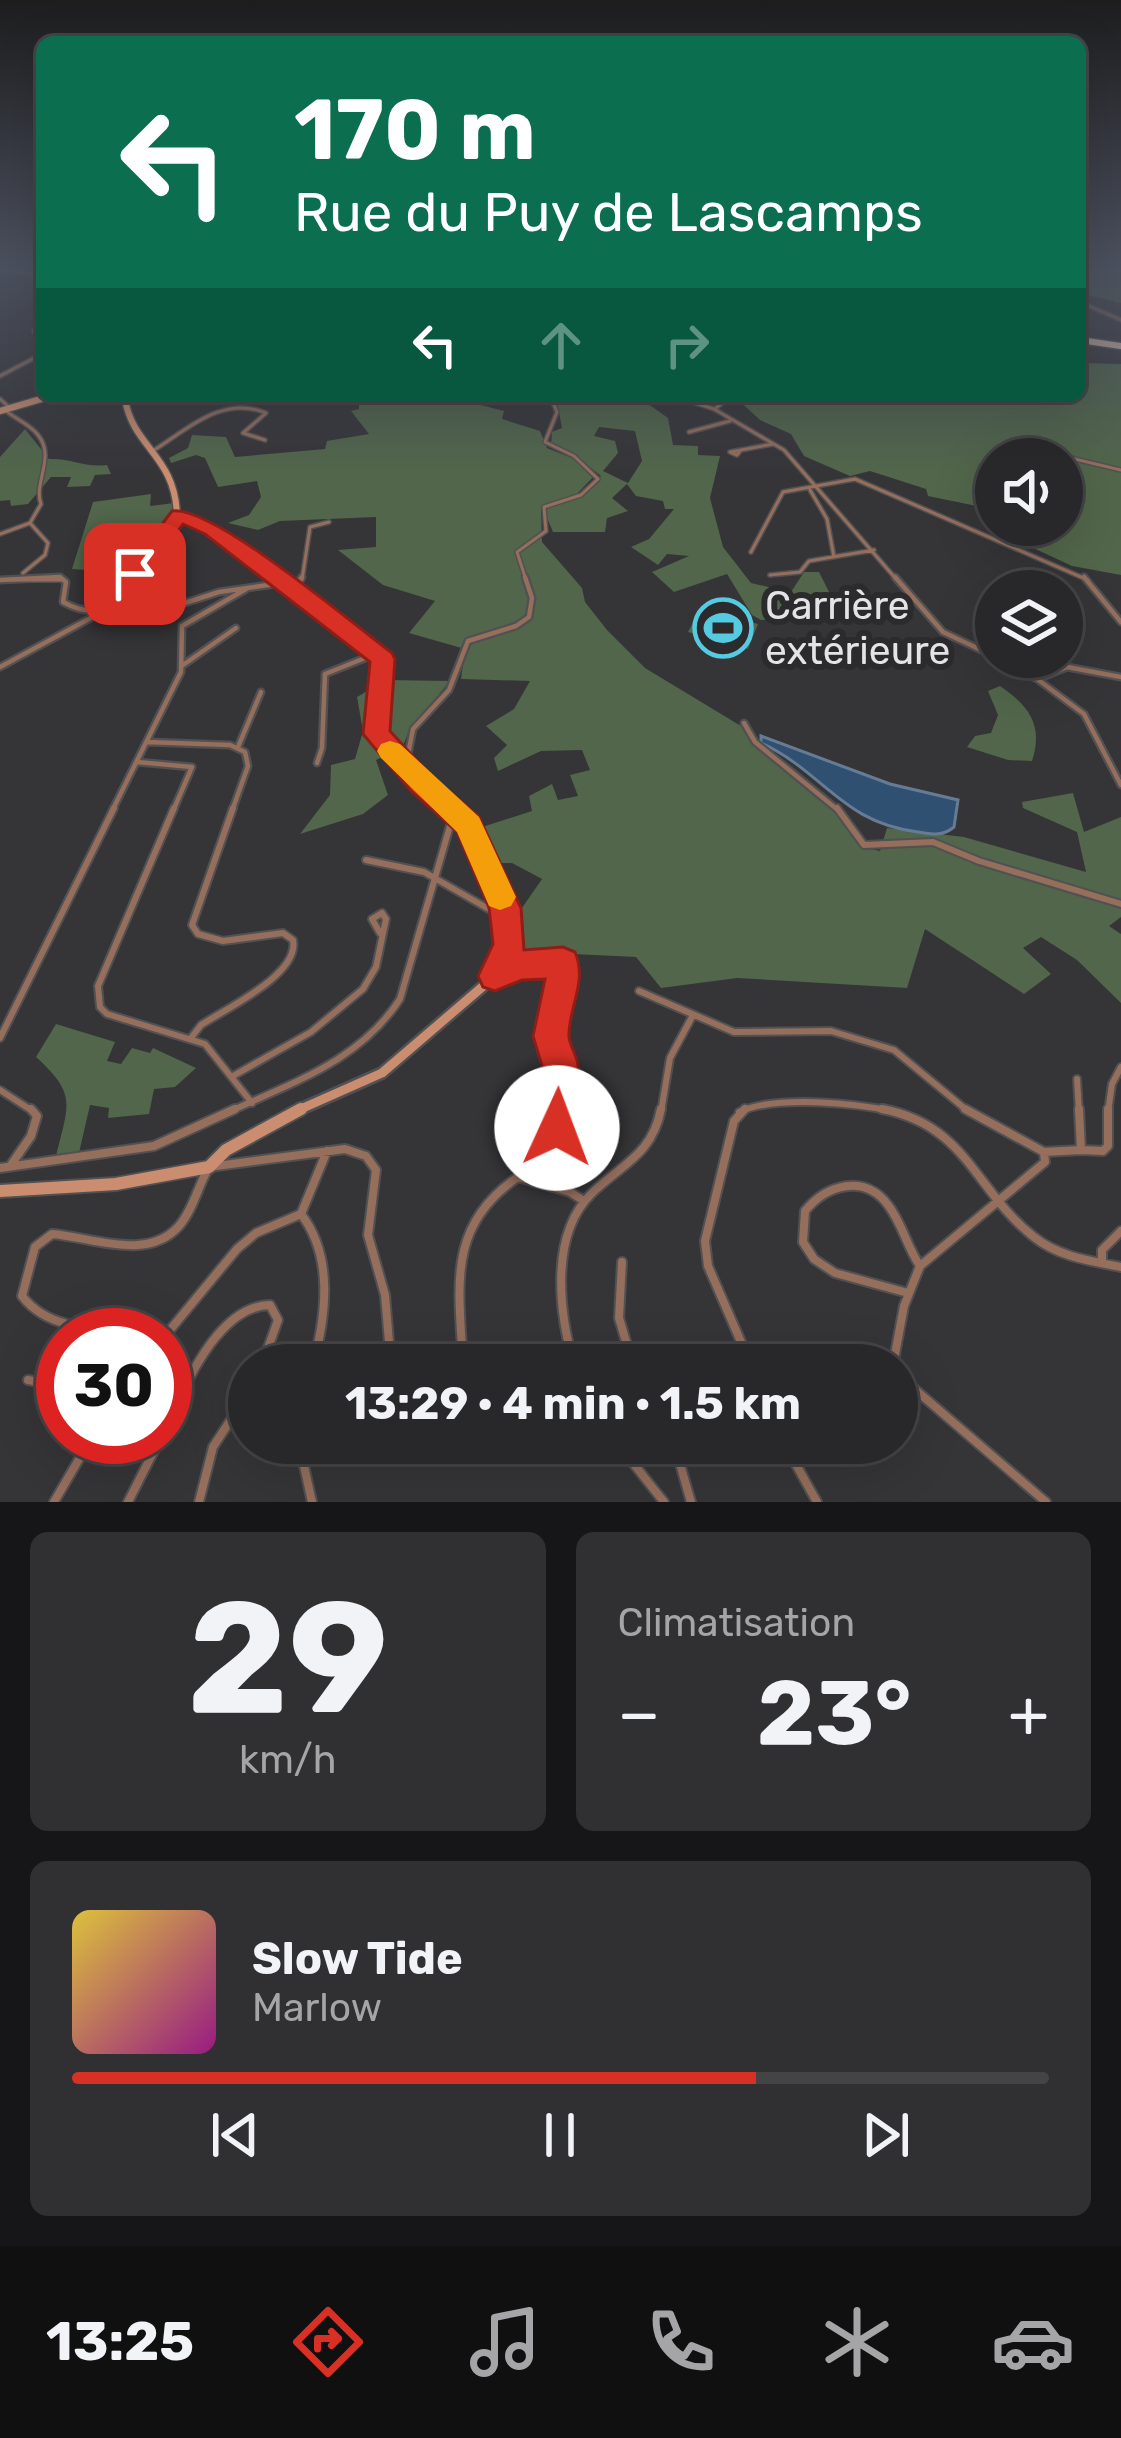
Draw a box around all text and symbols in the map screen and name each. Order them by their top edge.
text: 170 m [294,80,536,180]
icon: left [96,84,252,240]
text: Rue du Puy de Lascamps [294,181,923,245]
icon: left [402,312,468,378]
icon: ahead [528,312,594,378]
icon: right [654,312,720,378]
map controls [975,438,1083,678]
button: sound [975,438,1083,546]
pin [84,523,186,625]
icon: arrive [102,541,168,607]
button: layers [975,570,1083,678]
place label: Carrière extérieure [765,583,950,674]
sports icon: Carrière extérieure [692,597,754,659]
position arrow [494,1065,620,1191]
speed limit sign: 30 [36,1308,192,1464]
text: 13:29 · 4 min · 1.5 km [345,1377,801,1430]
text: 29 [187,1566,388,1751]
text: Climatisation [618,1600,855,1646]
text: 23° [757,1660,912,1767]
text: − [618,1674,660,1753]
text: + [1008,1674,1049,1753]
text: km/h [239,1737,336,1783]
text: Slow Tide [252,1932,463,1985]
text: Marlow [252,1985,382,2031]
icon: previous [202,2102,268,2168]
icon: pause [527,2102,593,2168]
icon: next [853,2102,919,2168]
icon: directions [286,2300,370,2384]
icon: music [463,2300,547,2384]
icon: phone [639,2300,723,2384]
icon: climate [815,2300,899,2384]
icon: car [991,2300,1075,2384]
text: 13:25 [46,2310,194,2374]

